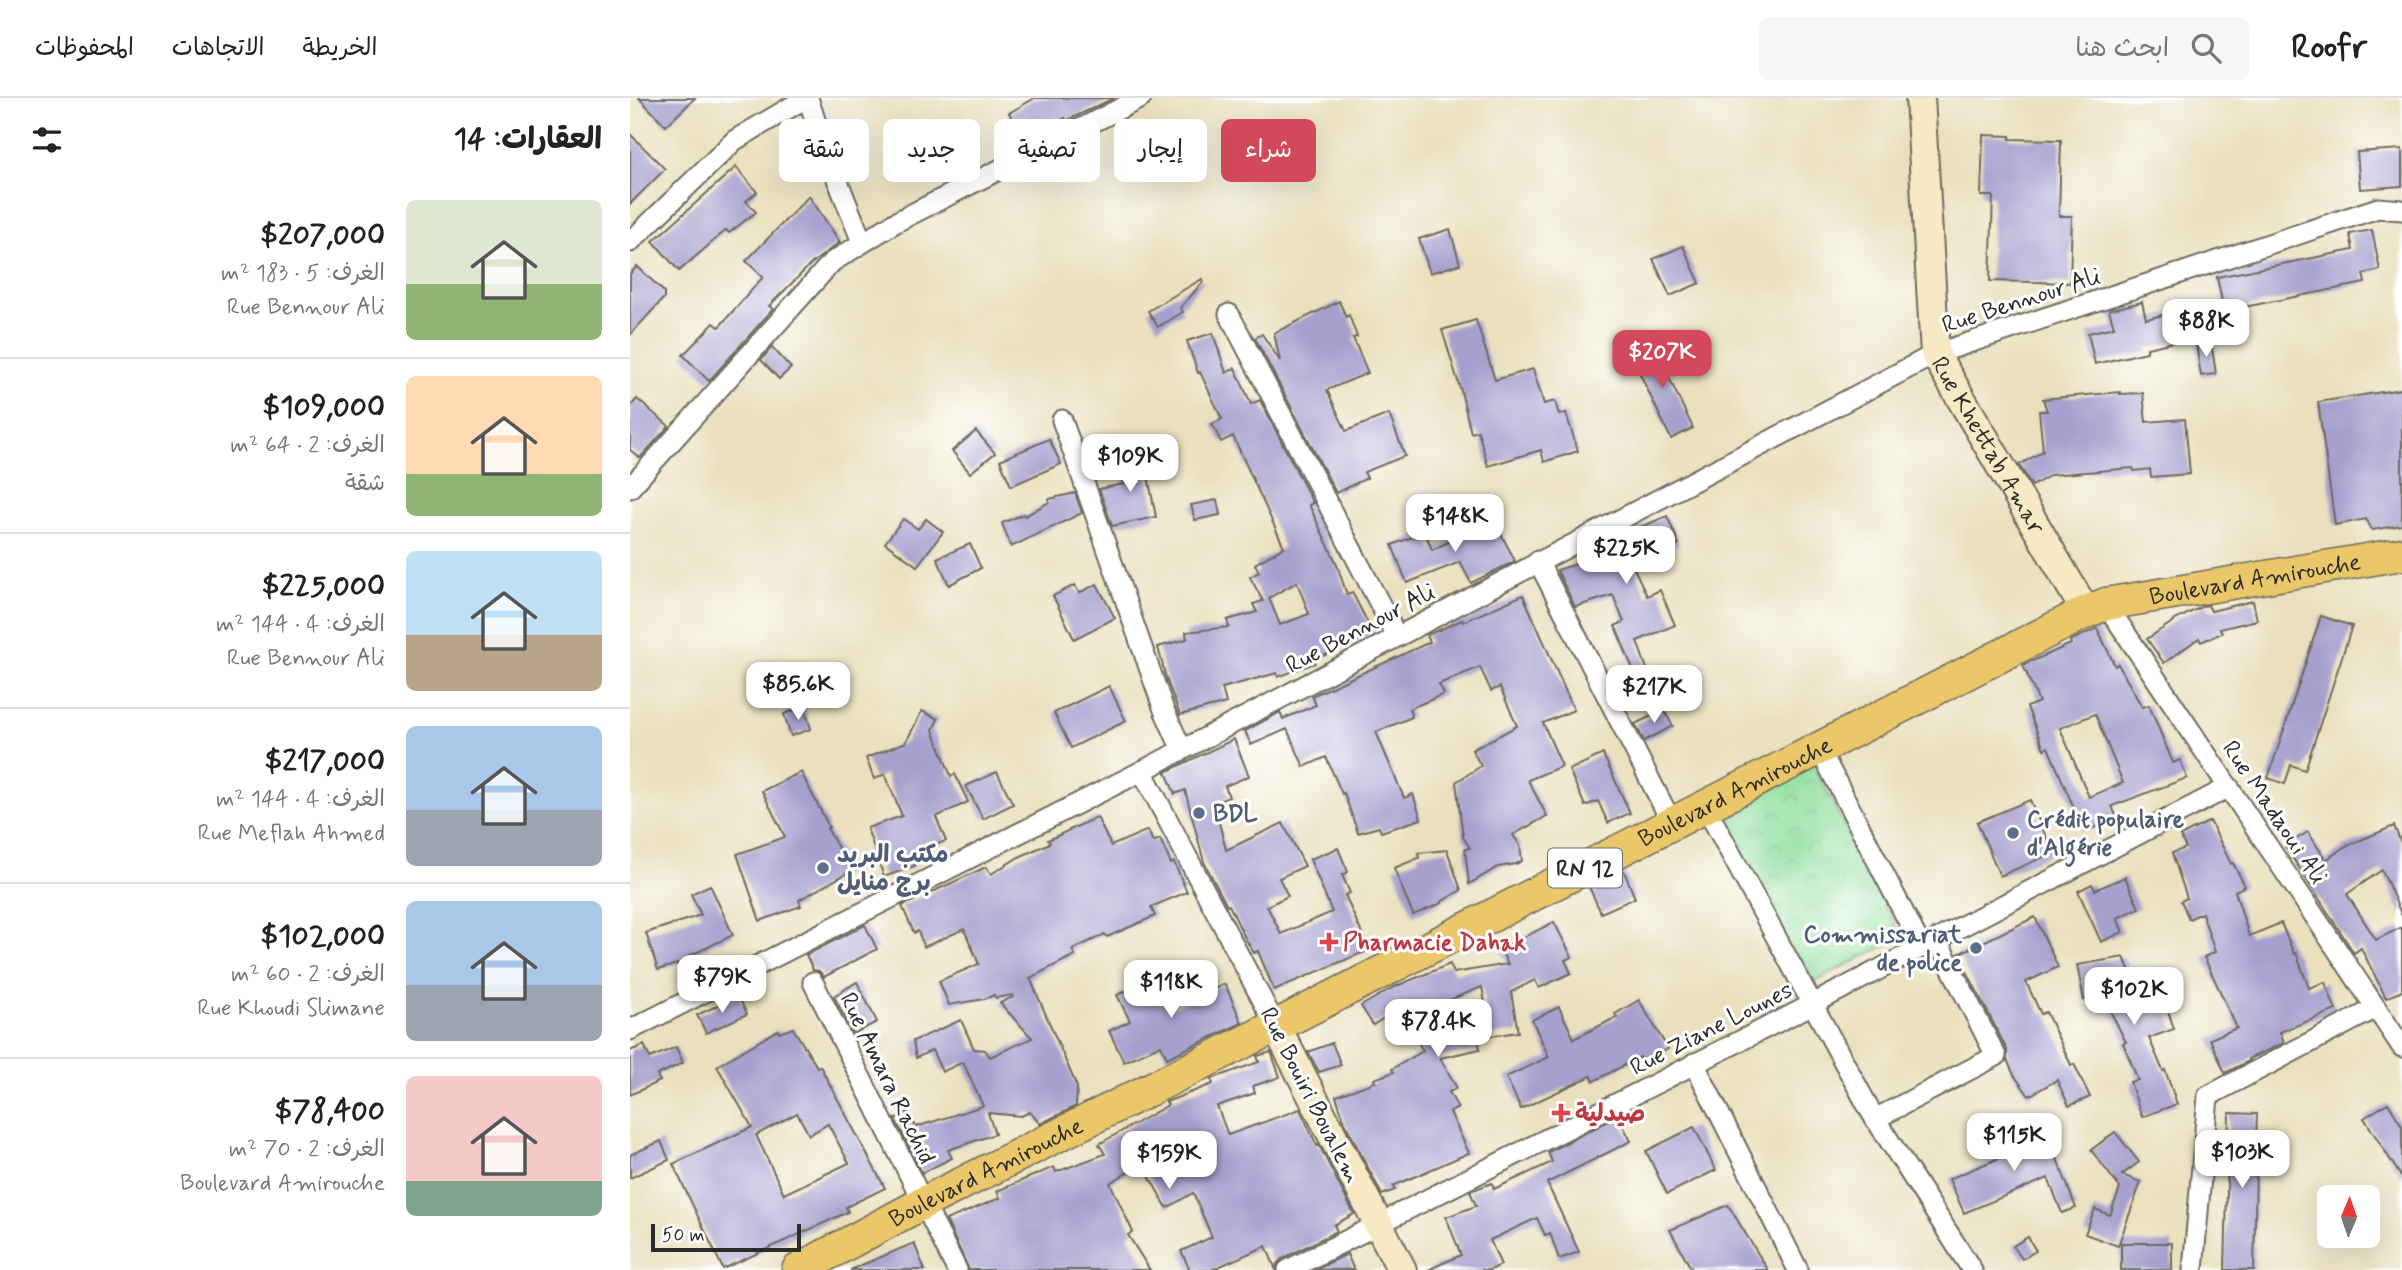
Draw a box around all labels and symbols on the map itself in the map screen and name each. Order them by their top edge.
street label: Rue Bennour Ali [1938,261,2105,342]
pin: $88K [2165,300,2247,359]
pin: $207K [1613,330,1711,390]
street label: Rue Khettab Amar [1923,352,2051,541]
pin: $109K [1081,434,1179,494]
pin: $148K [1406,494,1504,554]
pin: $225K [1577,526,1675,586]
street label: Boulevard Amirouche [2147,547,2363,613]
street label: Rue Bennour Ali [1281,577,1441,682]
pin: $85.6K [741,662,855,722]
pin: $217K [1605,666,1703,725]
street label: Boulevard Amirouche [1633,730,1838,855]
street label: Rue Madaoui Ali [2214,735,2333,891]
place label: BDL [1213,799,1259,830]
marker: BDL [1191,805,1207,821]
place label: Crédit populaire d'Algérie [2027,805,2185,867]
marker: Crédit populaire d'Algérie [2005,825,2021,841]
place label: مكتب البريد برج منايل [837,840,948,899]
road number: RN 12 [1548,848,1622,888]
marker: مكتب البريد برج منايل [815,860,831,876]
place label: Commissariat de police [1803,920,1963,979]
place label: Pharmacie Dahak [1343,928,1526,959]
marker: Pharmacie Dahak [1321,934,1337,950]
marker: Commissariat de police [1968,940,1984,956]
pin: $79K [681,956,763,1015]
pin: $118K [1122,960,1220,1020]
pin: $102K [2085,968,2183,1027]
street label: Rue Ziane Lounes [1625,975,1798,1084]
street label: Rue Amara Rachid [832,988,942,1170]
pin: $78.4K [1381,1000,1495,1059]
street label: Rue Bouiri Boualem [1252,1002,1367,1189]
place label: صيدلية [1575,1099,1645,1130]
marker: صيدلية [1553,1105,1569,1121]
street label: Boulevard Amirouche [884,1111,1089,1235]
pin: $115K [1965,1114,2063,1173]
pin: $103K [2193,1130,2291,1190]
pin: $159K [1120,1132,1218,1191]
north arrow [2317,1185,2380,1248]
scale bar [651,1221,802,1253]

